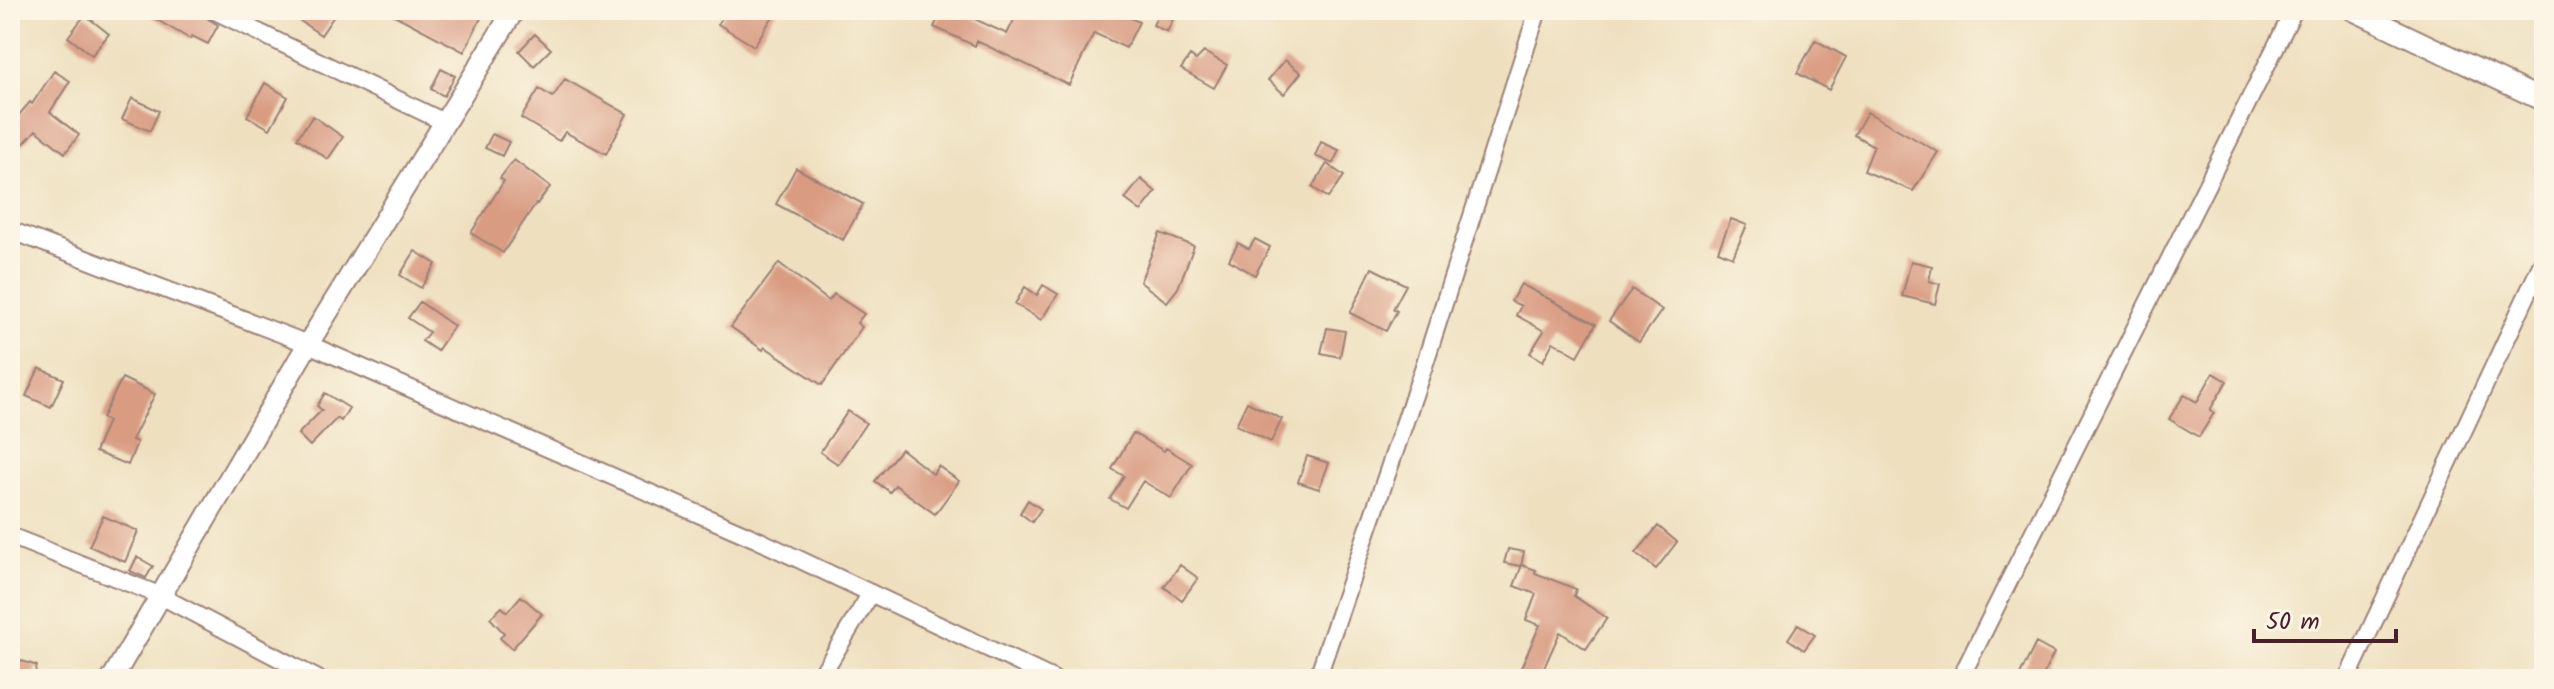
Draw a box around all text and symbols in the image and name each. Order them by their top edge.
scale bar [2254,593,2396,643]
text: 50 m [2266,603,2320,642]

